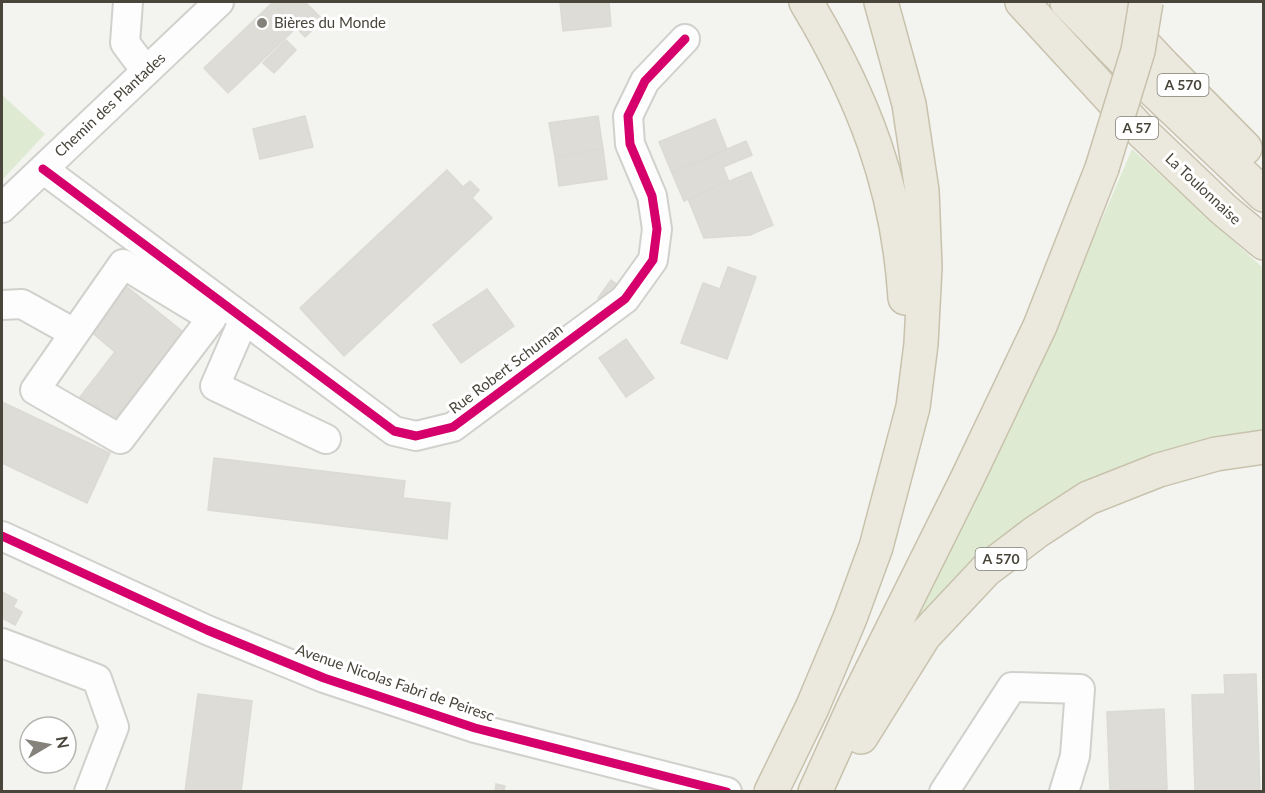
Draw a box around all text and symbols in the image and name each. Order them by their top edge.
place label: Bières du Monde [274,13,386,31]
marker: Bières du Monde [255,16,269,30]
street label: Chemin des Plantades [50,48,168,160]
road number: A 570 [1158,74,1208,96]
road number: A 57 [1116,117,1158,139]
street label: La Toulonnaise [1162,149,1245,228]
street label: Rue Robert Schuman [445,320,566,417]
road number: A 570 [976,548,1026,570]
street label: Avenue Nicolas Fabri de Peiresc [294,640,497,725]
north arrow [18,715,78,775]
text: N [53,735,74,750]

